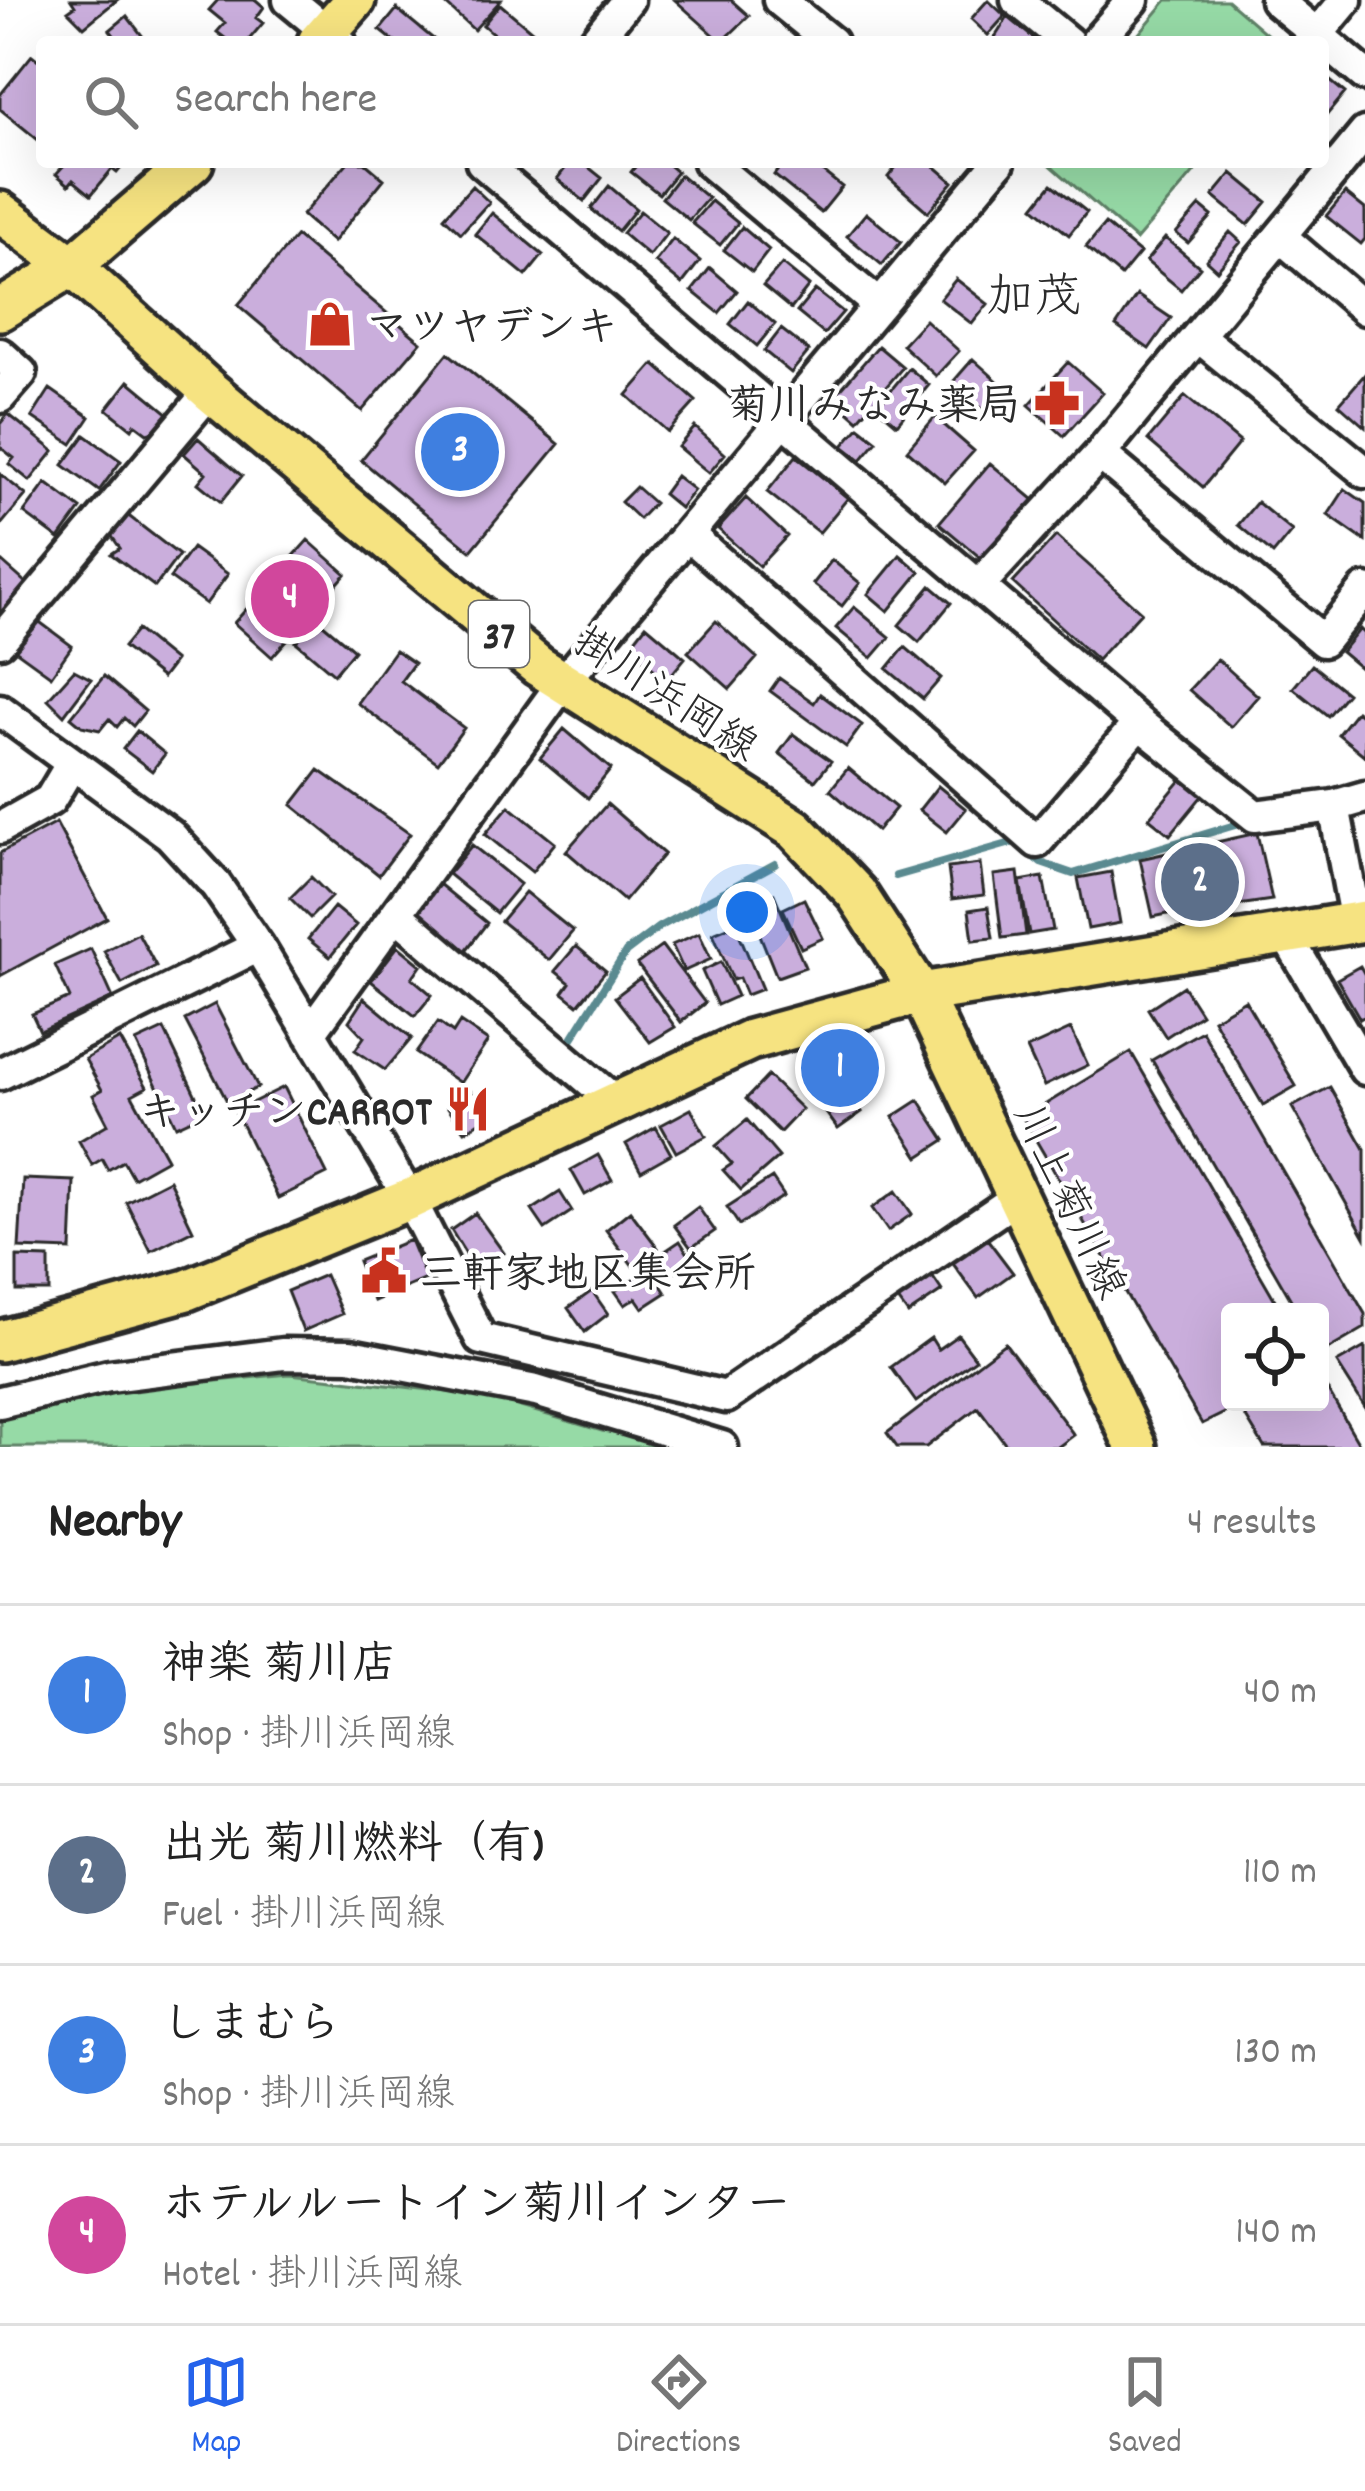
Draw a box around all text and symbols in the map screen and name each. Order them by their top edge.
search box [36,36,1329,168]
icon: search [78,69,144,135]
text: Search here [174,70,377,134]
district label: 加茂 [986,267,1082,336]
shop icon: マツヤデンキ [305,299,355,349]
place label: マツヤデンキ [366,301,618,361]
pharmacy icon: 菊川みなみ薬局 [1032,378,1082,428]
place label: 菊川みなみ薬局 [727,380,1021,440]
pin: 3 [421,407,499,497]
pin: 4 [251,554,329,644]
road number: 37 [469,601,529,667]
street label: 掛川浜岡線 [559,616,768,780]
pin: 2 [1161,837,1239,927]
your location [717,882,777,942]
pin: 1 [801,1023,879,1113]
restaurant icon: キッチンCARROT [443,1084,493,1134]
place label: キッチンCARROT [139,1086,432,1146]
street label: 川上菊川線 [994,1095,1137,1311]
public building icon: 三軒家地区集会所 [359,1246,409,1296]
place label: 三軒家地区集会所 [420,1248,756,1308]
map controls [1221,1303,1329,1411]
button: locate [1221,1303,1329,1411]
text: Nearby [48,1489,181,1561]
text: 4 results [1187,1498,1317,1553]
text: 神楽 菊川店 [162,1636,397,1700]
text: 1 [83,1667,91,1722]
text: 40 m [1244,1667,1317,1722]
text: Shop · 掛川浜岡線 [162,1710,454,1765]
text: 出光 菊川燃料（有) [162,1816,544,1880]
text: 2 [78,1847,96,1902]
text: 110 m [1243,1847,1317,1902]
text: Fuel · 掛川浜岡線 [162,1890,444,1945]
text: しまむら [162,1996,342,2060]
text: 3 [78,2027,96,2082]
text: 130 m [1234,2027,1317,2082]
text: Shop · 掛川浜岡線 [162,2070,454,2125]
text: ホテルルートイン菊川インター [162,2176,791,2240]
text: 4 [79,2207,95,2262]
text: 140 m [1235,2207,1317,2262]
text: Hotel · 掛川浜岡線 [162,2250,462,2305]
tab: Map [183,2349,249,2468]
tab: Directions [616,2349,741,2468]
tab: Saved [1108,2349,1182,2468]

